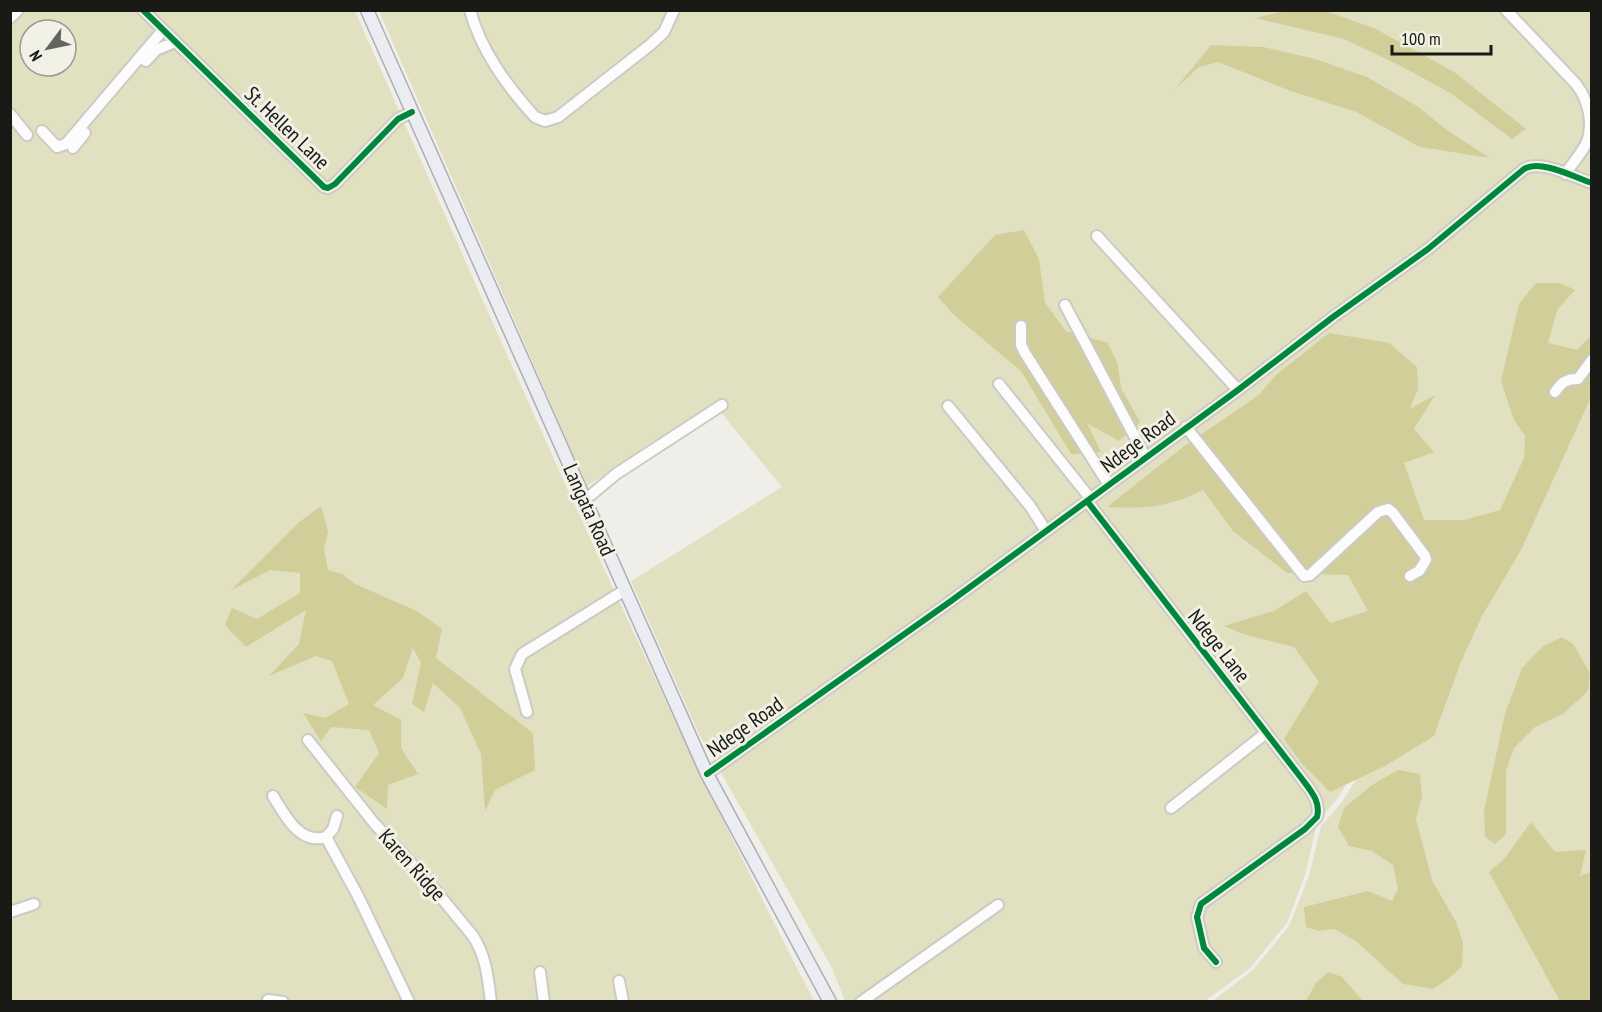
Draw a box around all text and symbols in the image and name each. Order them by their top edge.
north arrow [18,18,78,78]
scale bar [1392,18,1491,56]
text: 100 m [1401,27,1441,50]
text: N [25,47,46,65]
street label: St. Hellen Lane [239,80,336,175]
street label: Ndege Road [1095,405,1181,479]
street label: Langata Road [557,460,622,560]
street label: Ndege Lane [1182,604,1256,688]
street label: Ndege Road [701,691,788,763]
street label: Karen Ridge [373,823,452,906]

